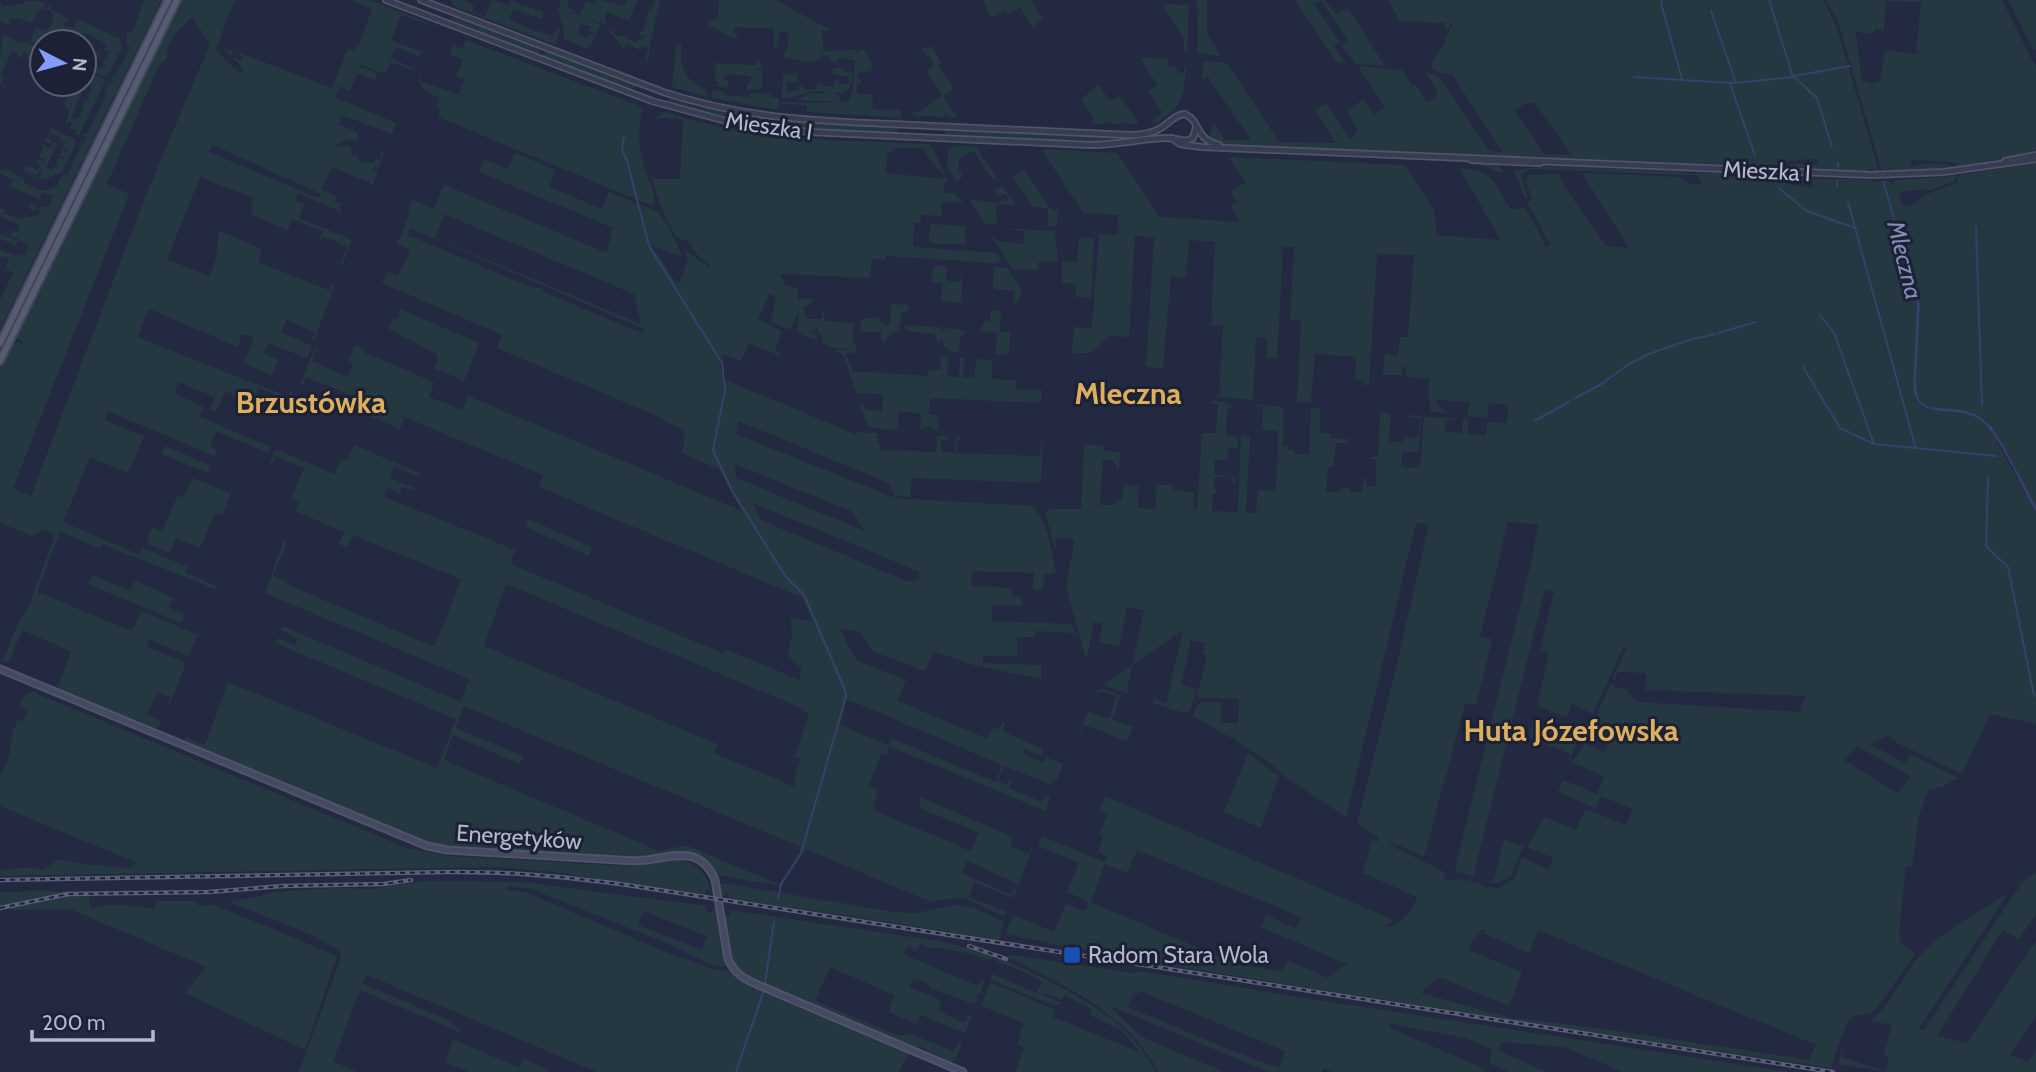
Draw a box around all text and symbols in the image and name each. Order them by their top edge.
north arrow [28,28,98,98]
text: N [67,57,92,73]
street label: Mieszka I [724,106,814,146]
street label: Mieszka I [1722,155,1812,187]
water label: Mleczna [1881,217,1929,302]
district label: Mleczna [1074,375,1182,412]
district label: Brzustówka [236,384,386,421]
district label: Huta Józefowska [1463,712,1679,749]
street label: Energetyków [455,819,583,855]
place label: Radom Stara Wola [1088,941,1269,969]
marker: Radom Stara Wola [1062,945,1082,965]
scale bar [32,998,152,1042]
text: 200 m [42,1010,105,1035]

